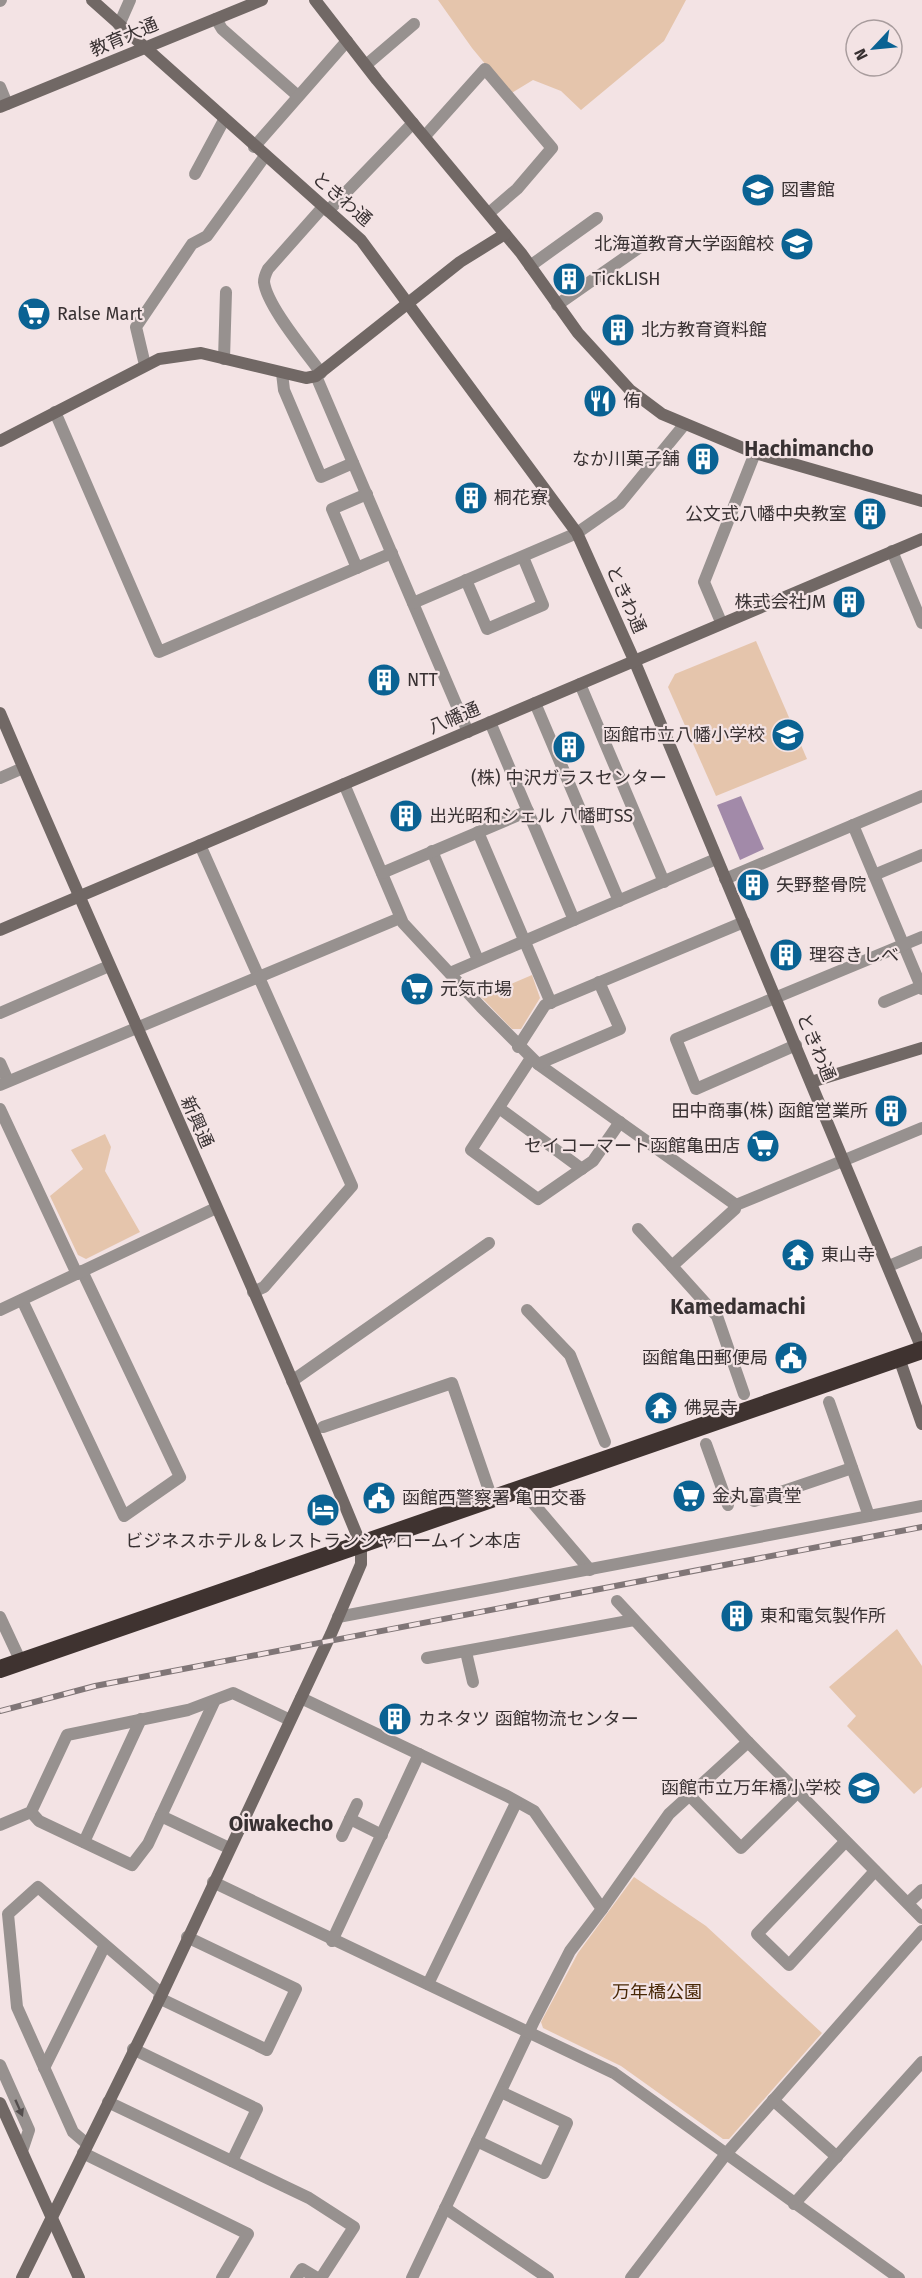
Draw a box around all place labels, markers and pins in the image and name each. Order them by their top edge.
school or university icon: 図書館 [740,172,776,208]
place label: 図書館 [781,179,835,201]
school or university icon: 北海道教育大学函館校 [779,226,815,262]
place label: 北海道教育大学函館校 [594,233,774,255]
building icon: TickLISH [551,261,587,297]
place label: TickLISH [592,268,661,290]
supermarket icon: Ralse Mart [16,296,52,332]
place label: Ralse Mart [57,303,143,325]
building icon: 北方教育資料館 [600,312,636,348]
place label: 北方教育資料館 [641,319,767,341]
restaurant icon: 侑 [582,383,618,419]
place label: 侑 [623,390,641,412]
building icon: なか川菓子舗 [685,441,721,477]
place label: なか川菓子舗 [572,448,680,470]
building icon: 桐花寮 [453,480,489,516]
place label: 桐花寮 [494,487,548,509]
building icon: 公文式八幡中央教室 [852,496,888,532]
place label: 公文式八幡中央教室 [685,503,847,525]
building icon: 株式会社JM [831,584,867,620]
place label: 株式会社JM [735,591,826,613]
building icon: NTT [366,662,402,698]
place label: NTT [407,669,439,691]
school or university icon: 函館市立八幡小学校 [770,717,806,753]
place label: 函館市立八幡小学校 [603,724,765,746]
building icon: (株) 中沢ガラスセンター [551,729,587,765]
place label: (株) 中沢ガラスセンター [471,767,667,789]
building icon: 出光昭和シェル 八幡町SS [388,798,424,834]
place label: 出光昭和シェル 八幡町SS [429,805,633,827]
building icon: 矢野整骨院 [735,867,771,903]
place label: 矢野整骨院 [776,874,866,896]
building icon: 理容きしべ [768,937,804,973]
place label: 理容きしべ [809,944,899,966]
supermarket icon: 元気市場 [399,971,435,1007]
place label: 元気市場 [440,978,512,1000]
building icon: 田中商事(株) 函館営業所 [873,1093,909,1129]
place label: 田中商事(株) 函館営業所 [672,1100,868,1122]
supermarket icon: セイコーマート函館亀田店 [745,1128,781,1164]
place label: セイコーマート函館亀田店 [524,1135,740,1157]
temple icon: 東山寺 [780,1237,816,1273]
place label: 東山寺 [821,1244,875,1266]
public building icon: 函館亀田郵便局 [773,1340,809,1376]
place label: 函館亀田郵便局 [642,1347,768,1369]
temple icon: 佛晃寺 [643,1390,679,1426]
place label: 佛晃寺 [684,1397,738,1419]
supermarket icon: 金丸富貴堂 [671,1478,707,1514]
public building icon: 函館西警察署 亀田交番 [361,1480,397,1516]
place label: 金丸富貴堂 [712,1485,802,1507]
place label: 函館西警察署 亀田交番 [402,1487,587,1509]
hotel icon: ビジネスホテル＆レストランシャロームイン本店 [305,1492,341,1528]
place label: ビジネスホテル＆レストランシャロームイン本店 [125,1530,521,1552]
building icon: 東和電気製作所 [719,1598,755,1634]
place label: 東和電気製作所 [760,1605,886,1627]
building icon: カネタツ 函館物流センター [377,1701,413,1737]
place label: カネタツ 函館物流センター [418,1708,639,1730]
school or university icon: 函館市立万年橋小学校 [846,1770,882,1806]
place label: 函館市立万年橋小学校 [661,1777,841,1799]

